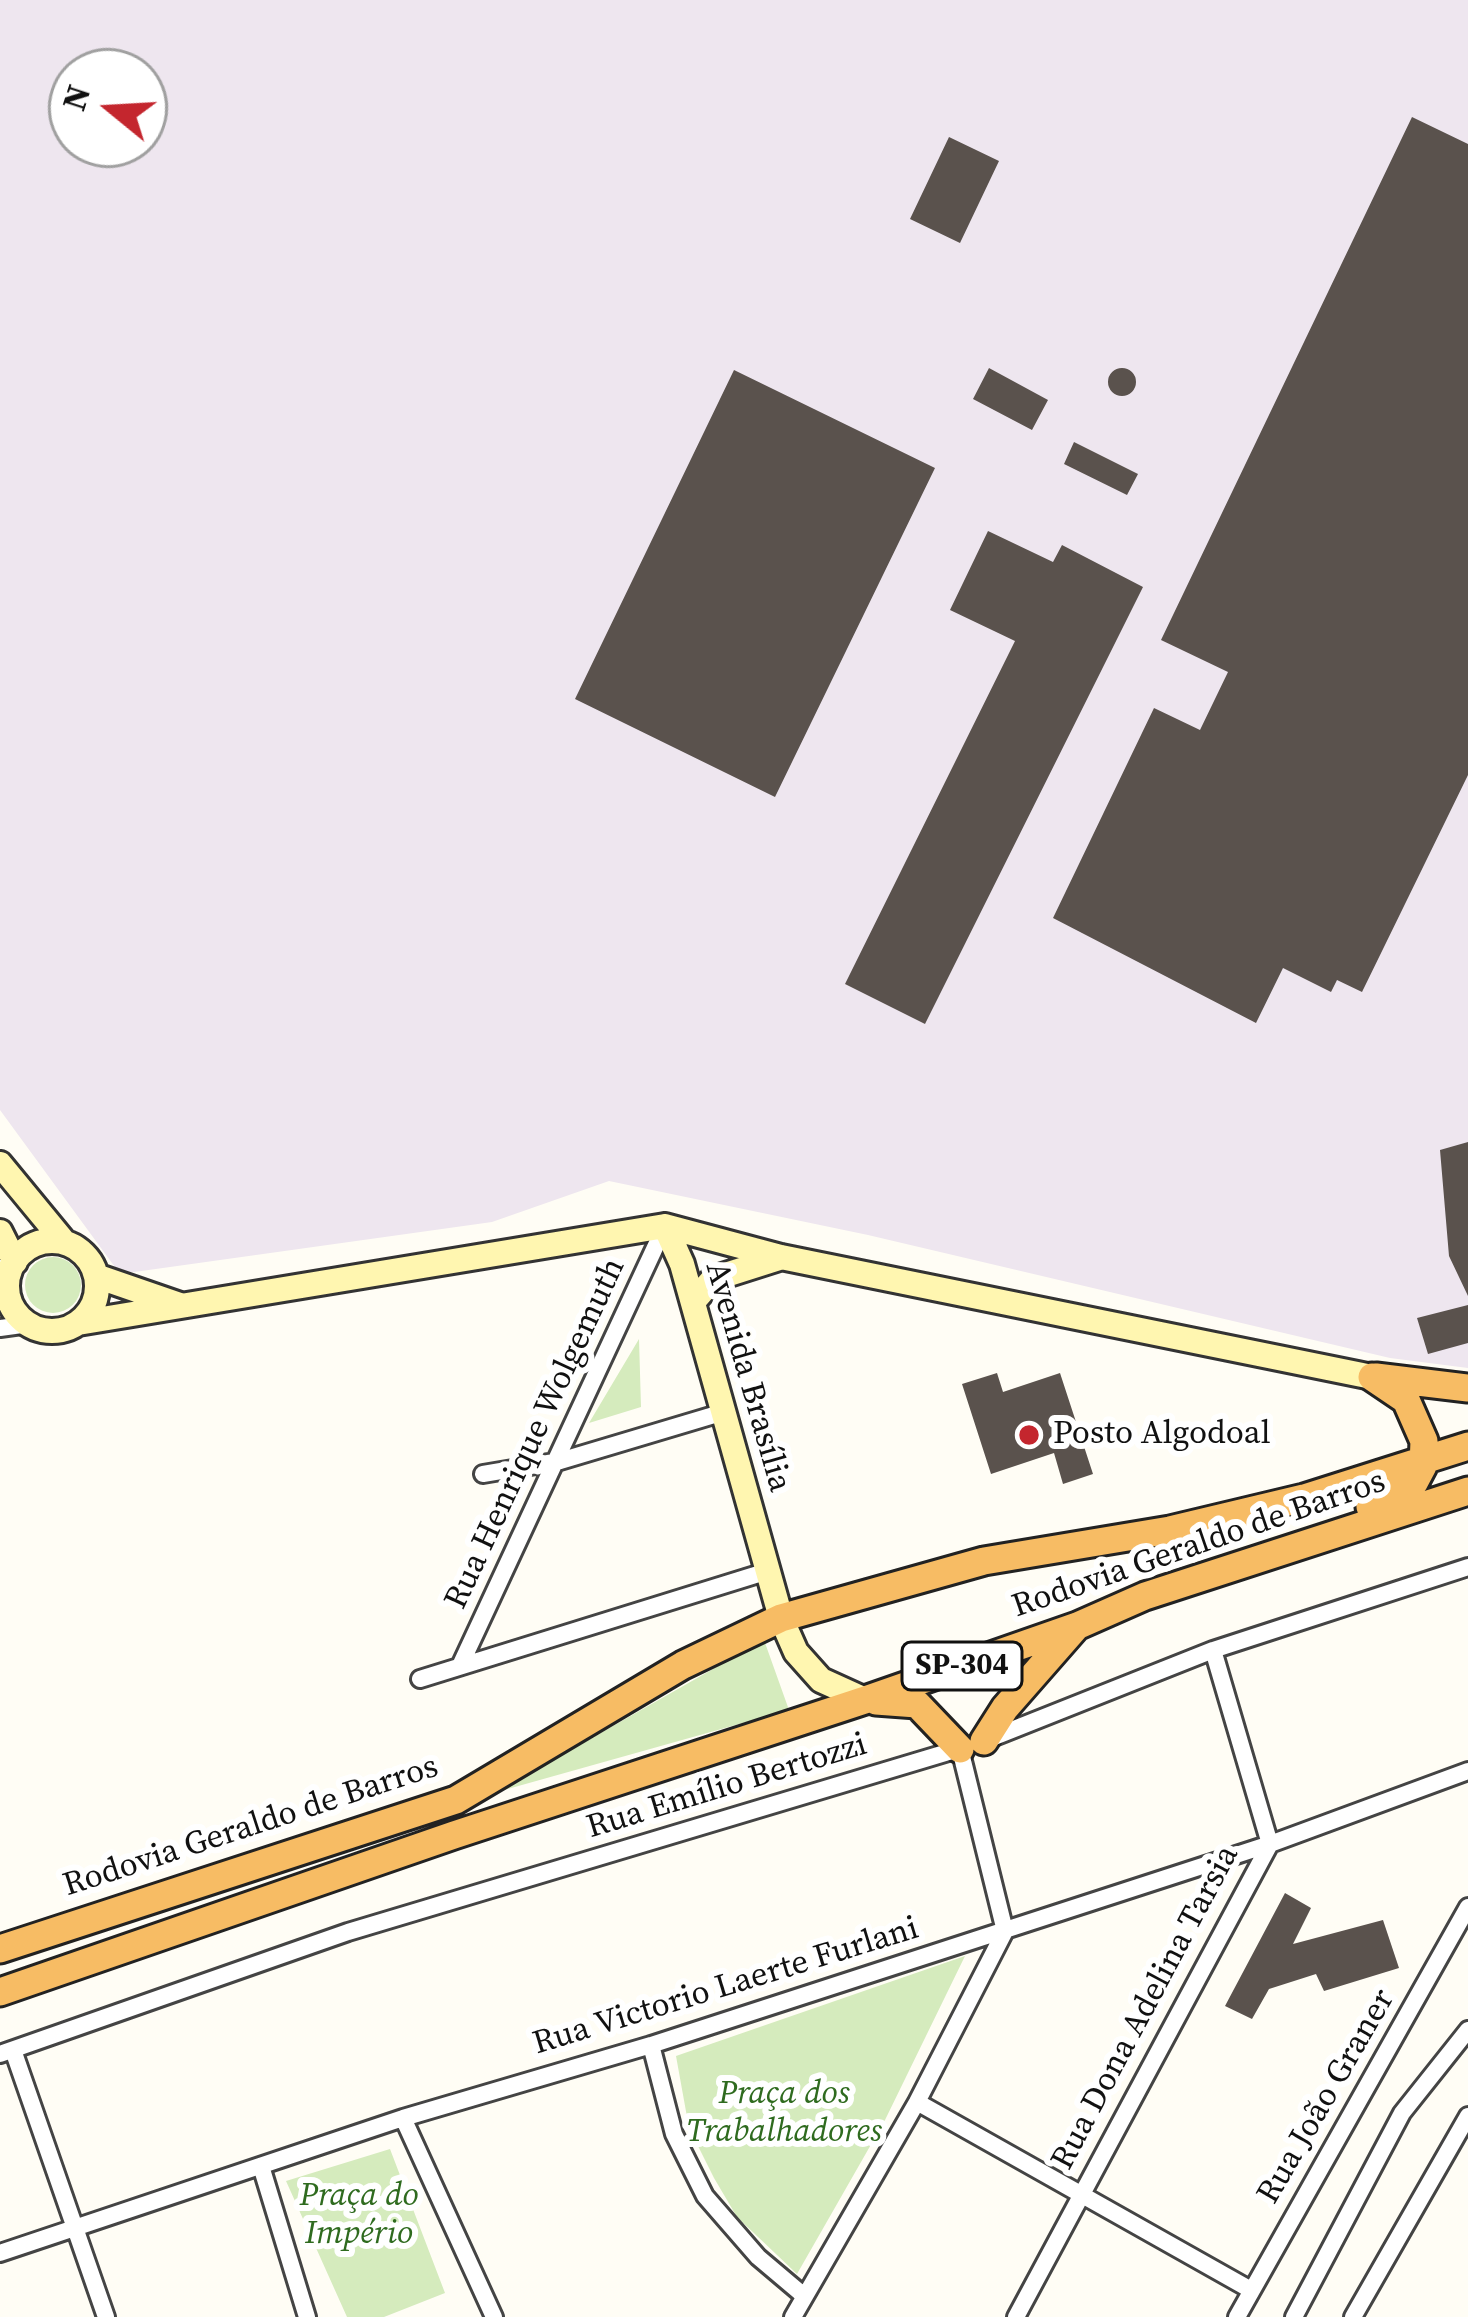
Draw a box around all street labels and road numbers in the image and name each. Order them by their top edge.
street label: Rua Henrique Wolgemuth [437,1252,635,1616]
street label: Avenida Brasília [695,1258,799,1496]
street label: Rodovia Geraldo de Barros [1007,1462,1391,1628]
road number: SP-304 [902,1642,1022,1690]
street label: Rua Emílio Bertozzi [582,1726,872,1848]
street label: Rodovia Geraldo de Barros [59,1748,443,1906]
street label: Rua Dona Adelina Tarsia [1044,1839,1248,2177]
street label: Rua Victorio Laerte Furlani [529,1909,923,2065]
street label: Rua João Graner [1250,1983,1404,2211]

